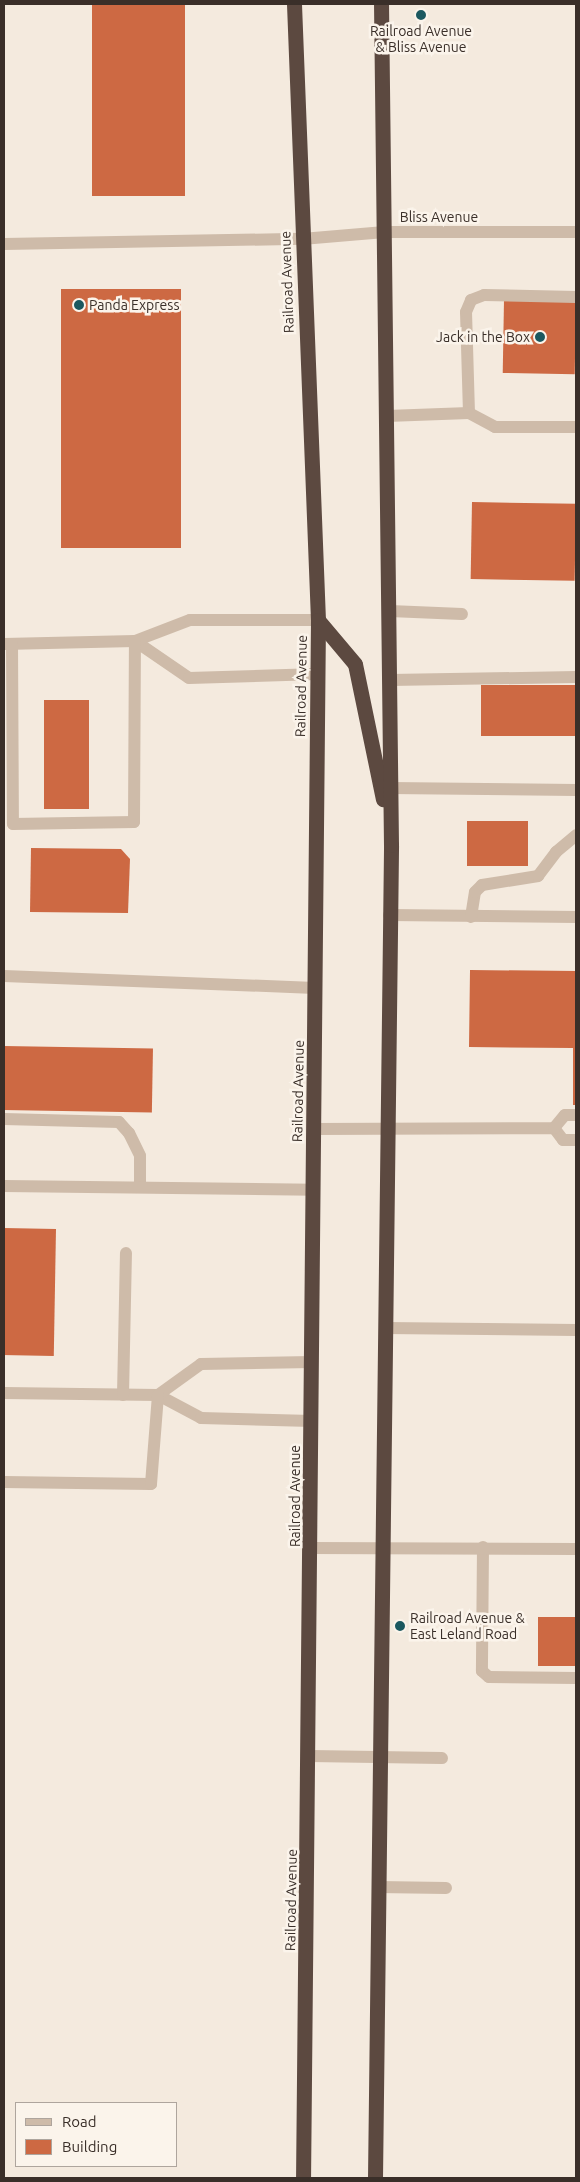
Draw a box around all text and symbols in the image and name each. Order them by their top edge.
marker: Railroad Avenue & Bliss Avenue [415,9,427,21]
place label: Railroad Avenue & Bliss Avenue [370,23,472,56]
street label: Bliss Avenue [400,209,478,225]
street label: Railroad Avenue [277,231,297,333]
place label: Panda Express [89,297,179,313]
marker: Panda Express [73,299,85,311]
place label: Jack in the Box [436,329,530,345]
marker: Jack in the Box [534,331,546,343]
street label: Railroad Avenue [292,635,310,737]
street label: Railroad Avenue [289,1040,307,1142]
street label: Railroad Avenue [287,1445,303,1547]
place label: Railroad Avenue & East Leland Road [410,1610,525,1642]
marker: Railroad Avenue & East Leland Road [394,1620,406,1632]
street label: Railroad Avenue [282,1849,300,1951]
legend [15,2102,178,2167]
text: Road [62,2113,97,2130]
text: Building [62,2138,117,2155]

